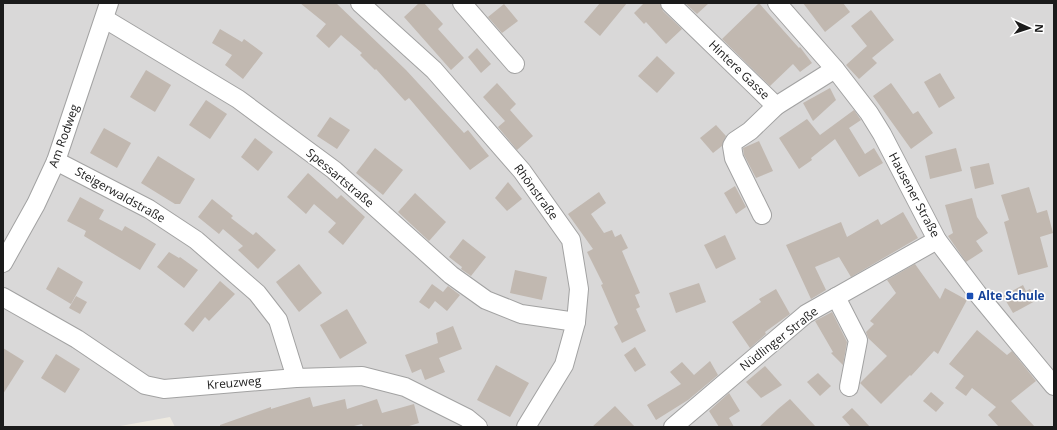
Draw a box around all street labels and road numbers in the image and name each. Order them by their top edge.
street label: Hintere Gasse [705,36,774,103]
street label: Am Rodweg [44,101,83,170]
street label: Spessartstraße [303,144,378,211]
street label: Hausener Straße [885,149,944,241]
street label: Rhönstraße [510,160,563,223]
street label: Steigerwaldstraße [72,163,169,227]
street label: Nüdlinger Straße [736,302,822,375]
street label: Kreuzweg [206,372,262,393]

